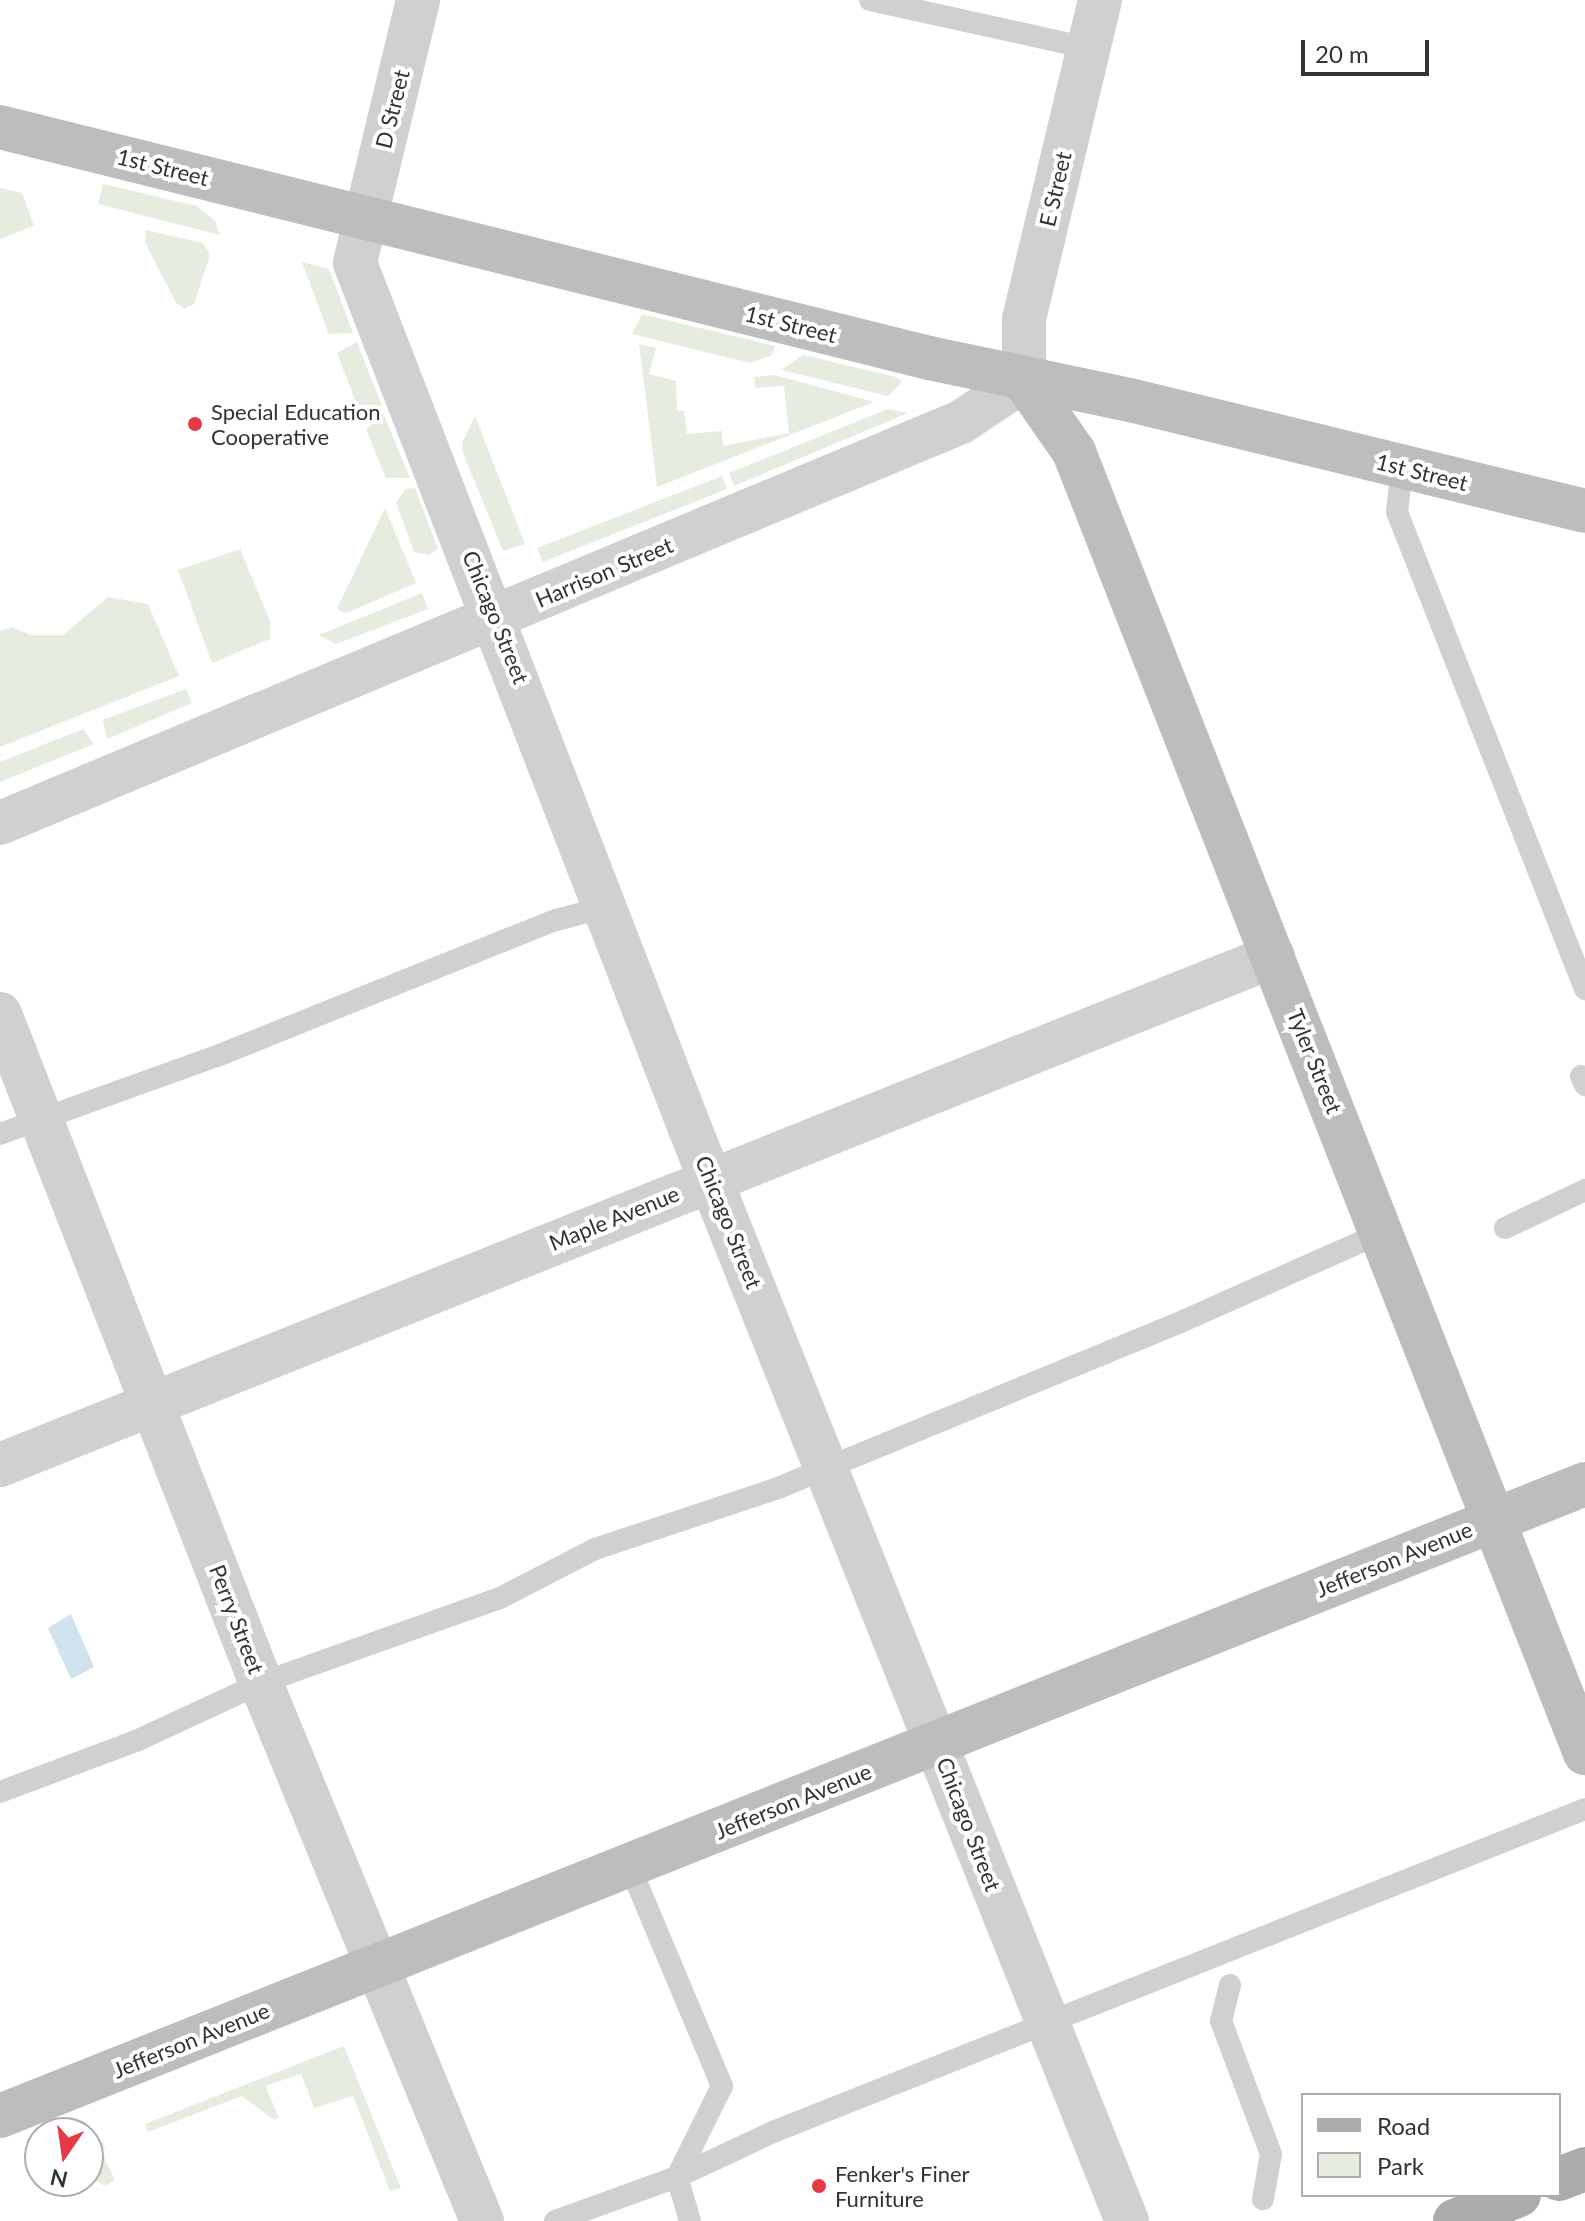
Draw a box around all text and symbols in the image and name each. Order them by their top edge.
scale bar [1305,24,1433,74]
text: 20 m [1315,39,1369,68]
street label: D Street [369,67,415,151]
street label: 1st Street [114,143,212,191]
street label: E Street [1034,149,1076,229]
street label: 1st Street [742,300,840,348]
place label: Special Education Cooperative [211,398,381,450]
marker: Special Education Cooperative [186,415,204,433]
street label: 1st Street [1373,448,1471,496]
street label: Harrison Street [531,531,677,613]
street label: Chicago Street [457,547,535,687]
street label: Tyler Street [1282,1005,1348,1117]
street label: Chicago Street [690,1152,768,1292]
street label: Maple Avenue [545,1180,683,1256]
street label: Jefferson Avenue [1312,1515,1476,1603]
street label: Perry Street [204,1561,270,1677]
street label: Chicago Street [931,1753,1007,1895]
street label: Jefferson Avenue [711,1757,875,1845]
street label: Jefferson Avenue [109,1996,273,2084]
legend [1301,2093,1561,2197]
text: Road [1377,2111,1430,2140]
north arrow [24,2117,104,2197]
text: Park [1377,2151,1424,2180]
place label: Fenker's Finer Furniture [835,2160,970,2212]
text: N [48,2164,70,2194]
marker: Fenker's Finer Furniture [810,2177,828,2195]

